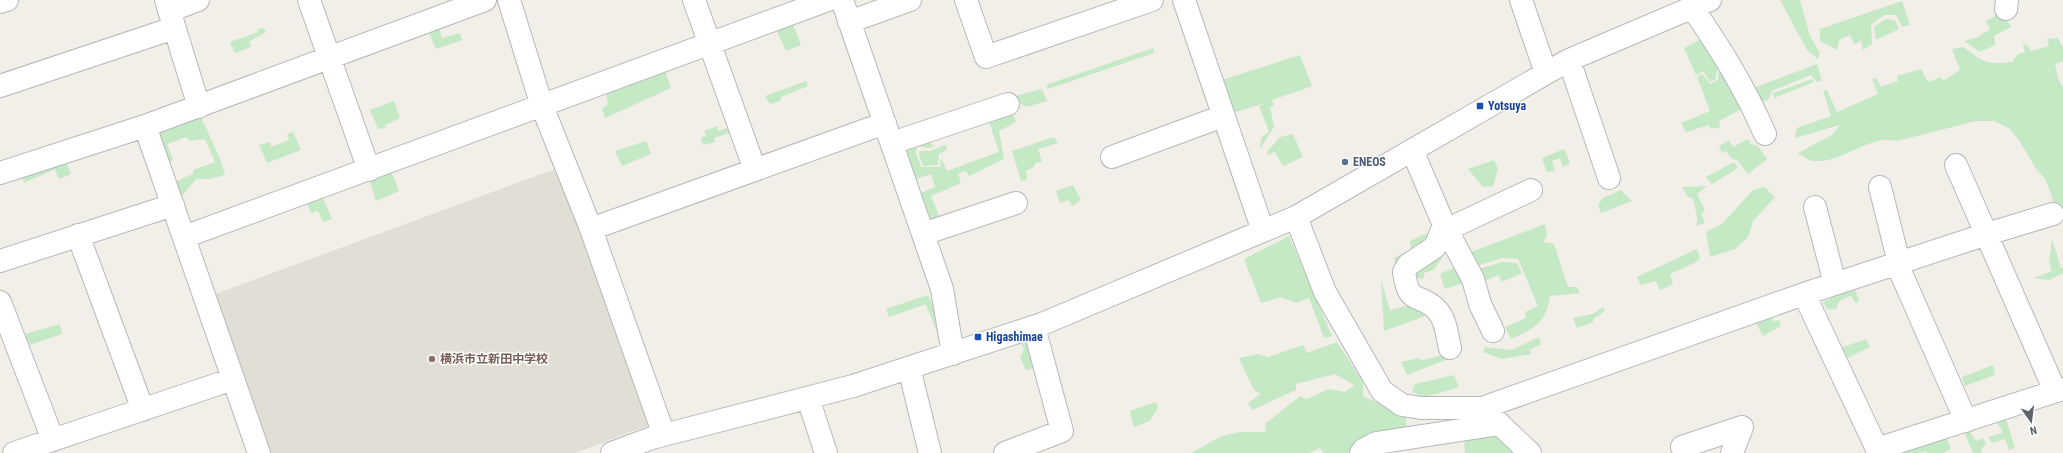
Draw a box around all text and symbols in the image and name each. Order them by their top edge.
place label: Yotsuya [1488,99,1526,113]
marker: Yotsuya [1475,101,1485,111]
place label: ENEOS [1353,155,1386,169]
marker: ENEOS [1340,157,1350,167]
place label: Higashimae [986,330,1043,344]
marker: Higashimae [973,332,983,342]
place label: 横浜市立新田中学校 [440,352,548,366]
marker: 横浜市立新田中学校 [427,354,437,364]
north arrow [2011,401,2051,441]
text: N [2028,423,2038,437]

